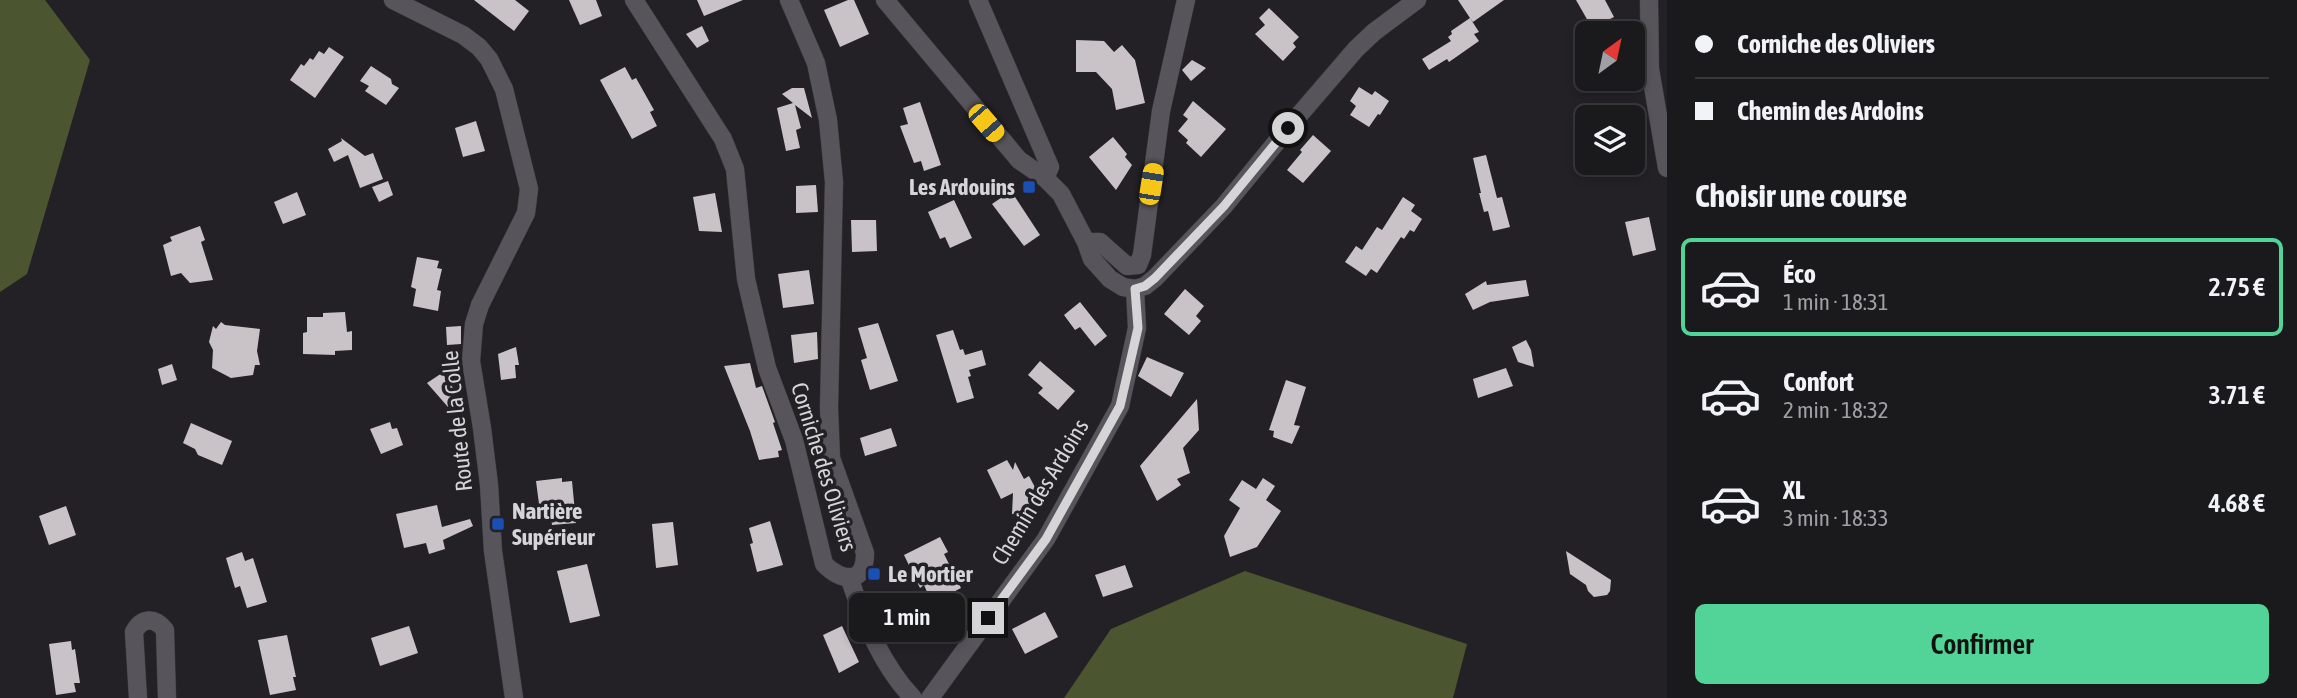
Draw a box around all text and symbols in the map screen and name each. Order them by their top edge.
north arrow [1575,21,1645,91]
map controls [1575,21,1645,175]
text: Corniche des Oliviers [1737,29,1935,59]
text: Chemin des Ardoins [1737,96,1924,126]
car [965,100,1008,146]
button: layers [1575,105,1645,175]
route start [1272,112,1304,144]
car [1138,162,1165,206]
place label: Les Ardouins [909,174,1015,200]
text: Choisir une course [1695,177,1907,214]
marker: Les Ardouins [1021,179,1037,195]
icon: car [1699,256,1762,319]
text: Éco [1783,259,1816,289]
text: 2.75 € [2208,272,2265,302]
text: 1 min · 18:31 [1783,289,1889,315]
street label: Route de la Colle [437,349,477,493]
icon: car [1699,364,1762,427]
text: Confort [1783,367,1854,397]
street label: Corniche des Oliviers [786,379,862,555]
text: 3.71 € [2208,380,2265,410]
text: 2 min · 18:32 [1783,397,1889,423]
street label: Chemin des Ardoins [986,415,1094,569]
icon: car [1699,472,1762,535]
text: XL [1783,475,1805,505]
text: 4.68 € [2208,488,2265,518]
place label: Nartière Supérieur [512,498,596,550]
text: 3 min · 18:33 [1783,505,1889,531]
marker: Nartière Supérieur [490,516,506,532]
place label: Le Mortier [888,561,974,587]
marker: Le Mortier [866,566,882,582]
callout: 1 min [848,594,964,642]
route end [972,602,1004,634]
text: 1 min [884,604,930,630]
button: Confirmer [1695,604,2269,684]

